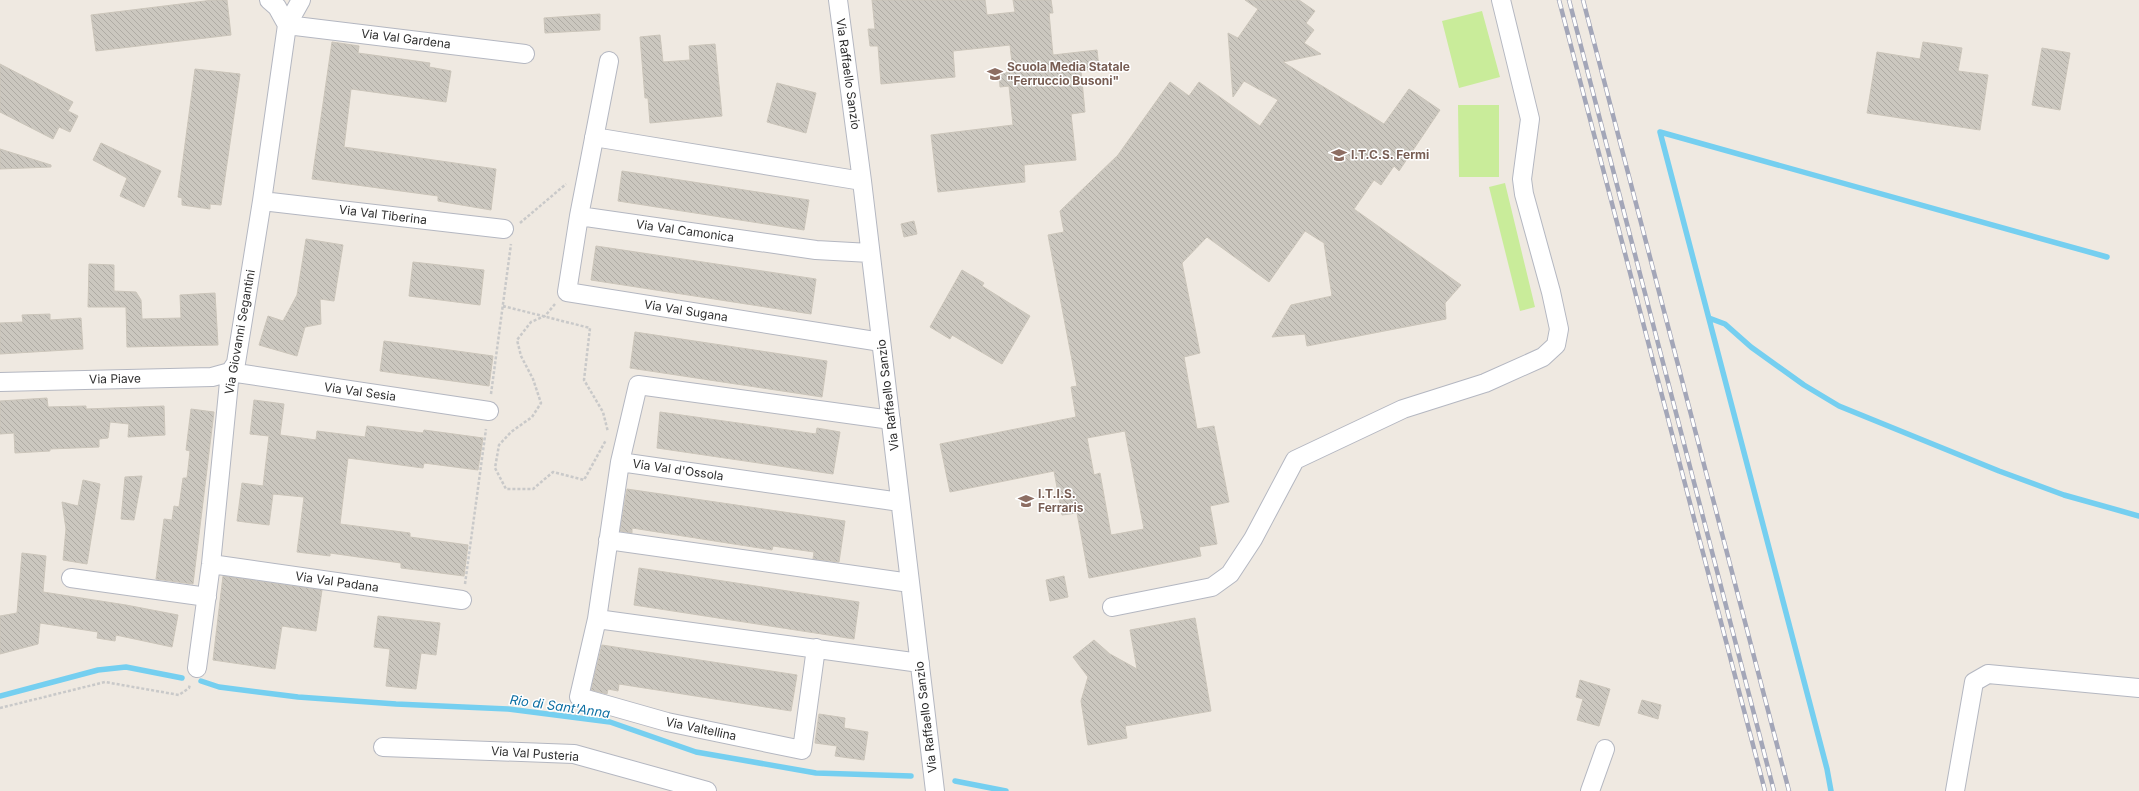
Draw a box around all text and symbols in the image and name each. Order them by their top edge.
street label: Via Raffaello Sanzio [833,17,864,131]
street label: Via Val Gardena [360,26,452,51]
place label: Scuola Media Statale "Ferruccio Busoni" [1007,59,1130,88]
school or university icon: Scuola Media Statale "Ferruccio Busoni" [986,65,1004,83]
school or university icon: I.T.C.S. Fermi [1330,146,1348,164]
place label: I.T.C.S. Fermi [1351,147,1429,162]
street label: Via Val Tiberina [338,202,428,227]
street label: Via Val Camonica [635,216,735,245]
street label: Via Giovanni Segantini [221,268,258,396]
street label: Via Val Sugana [643,296,729,325]
street label: Via Raffaello Sanzio [873,338,902,452]
street label: Via Piave [89,371,141,386]
street label: Via Val Sesia [323,379,397,404]
street label: Via Val d'Ossola [632,456,724,483]
place label: I.T.I.S. Ferraris [1038,486,1084,515]
school or university icon: I.T.I.S. Ferraris [1017,492,1035,510]
street label: Via Val Padana [294,568,380,595]
street label: Via Raffaello Sanzio [911,660,940,774]
water label: Rio di Sant'Anna [509,691,611,721]
street label: Via Valtellina [664,714,738,743]
street label: Via Val Pusteria [490,743,580,764]

